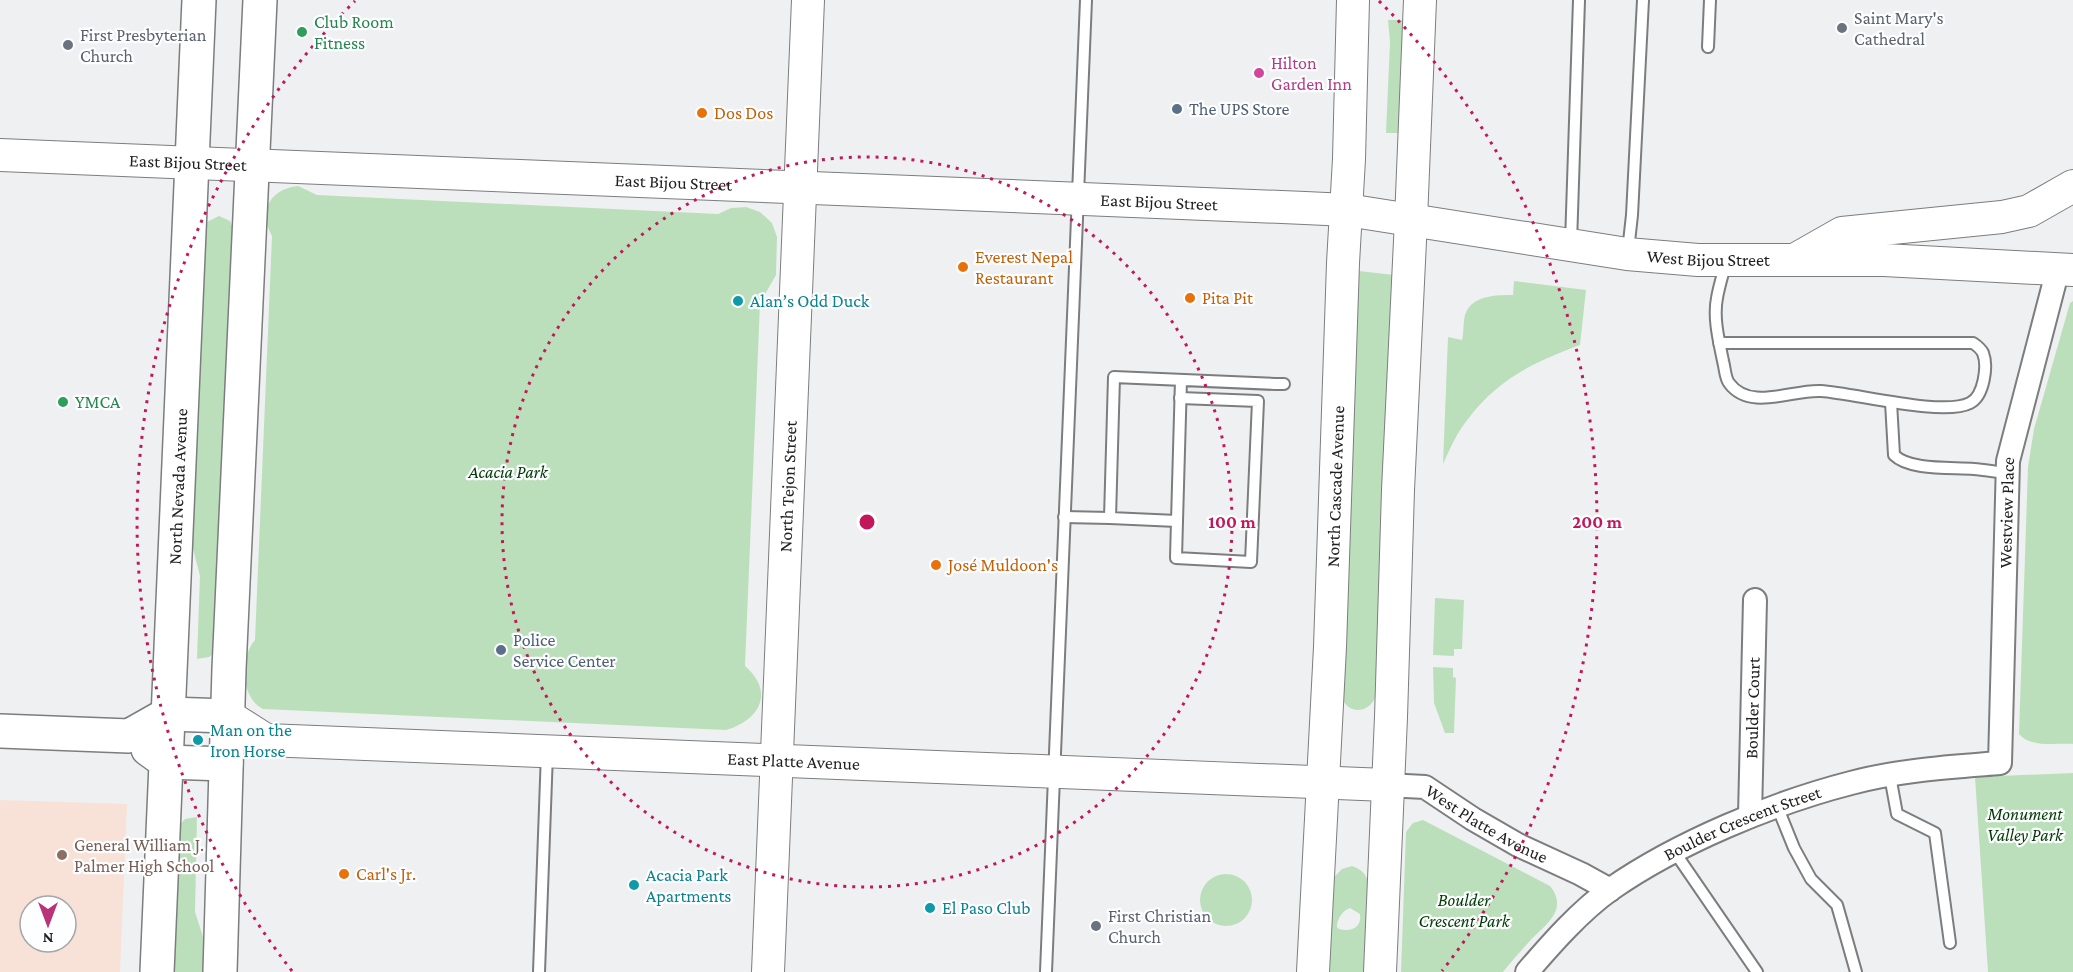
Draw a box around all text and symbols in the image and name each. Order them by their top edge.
place label: Saint Mary's Cathedral [1854,8,1944,49]
place label: Club Room Fitness [314,12,394,53]
marker: Saint Mary's Cathedral [1835,21,1849,35]
place label: First Presbyterian Church [80,25,207,66]
marker: Club Room Fitness [295,25,309,39]
marker: First Presbyterian Church [61,38,75,52]
place label: Hilton Garden Inn [1271,53,1352,94]
marker: Hilton Garden Inn [1252,66,1266,80]
place label: The UPS Store [1189,99,1289,119]
marker: The UPS Store [1170,102,1184,116]
place label: Dos Dos [714,103,773,123]
marker: Dos Dos [695,106,709,120]
street label: East Bijou Street [129,150,248,175]
street label: East Bijou Street [614,170,734,195]
street label: East Bijou Street [1100,190,1219,214]
street label: West Bijou Street [1646,246,1771,271]
place label: Everest Nepal Restaurant [975,247,1073,288]
marker: Everest Nepal Restaurant [956,260,970,274]
place label: Pita Pit [1202,288,1254,308]
place label: Alan’s Odd Duck [750,291,870,311]
marker: Pita Pit [1183,291,1197,305]
marker: Alan’s Odd Duck [731,294,745,308]
place label: YMCA [75,392,121,412]
marker: YMCA [56,395,70,409]
street label: North Cascade Avenue [1323,405,1348,568]
street label: North Nevada Avenue [165,408,191,565]
street label: North Tejon Street [775,419,801,553]
street label: Westview Place [1995,454,2019,569]
park label: Acacia Park [467,462,549,482]
centre of rings [857,512,877,532]
text: 100 m [1208,512,1256,532]
text: 200 m [1572,512,1623,532]
place label: José Muldoon's [946,555,1058,575]
marker: José Muldoon's [929,558,943,572]
place label: Police Service Center [513,630,616,671]
marker: Police Service Center [494,643,508,657]
street label: Boulder Court [1741,656,1764,759]
place label: Man on the Iron Horse [210,720,292,761]
marker: Man on the Iron Horse [191,733,205,747]
street label: East Platte Avenue [727,749,860,774]
street label: West Platte Avenue [1422,780,1551,867]
street label: Boulder Crescent Street [1660,782,1824,865]
park label: Monument Valley Park [1986,804,2064,845]
place label: General William J. Palmer High School [74,835,215,876]
marker: General William J. Palmer High School [55,848,69,862]
place label: Carl's Jr. [356,864,416,884]
place label: Acacia Park Apartments [646,865,731,906]
marker: Carl's Jr. [337,867,351,881]
marker: Acacia Park Apartments [627,878,641,892]
park label: Boulder Crescent Park [1418,890,1511,931]
north arrow [18,894,78,954]
place label: El Paso Club [942,898,1031,918]
marker: El Paso Club [923,901,937,915]
place label: First Christian Church [1108,906,1212,947]
marker: First Christian Church [1089,919,1103,933]
text: N [42,930,53,947]

